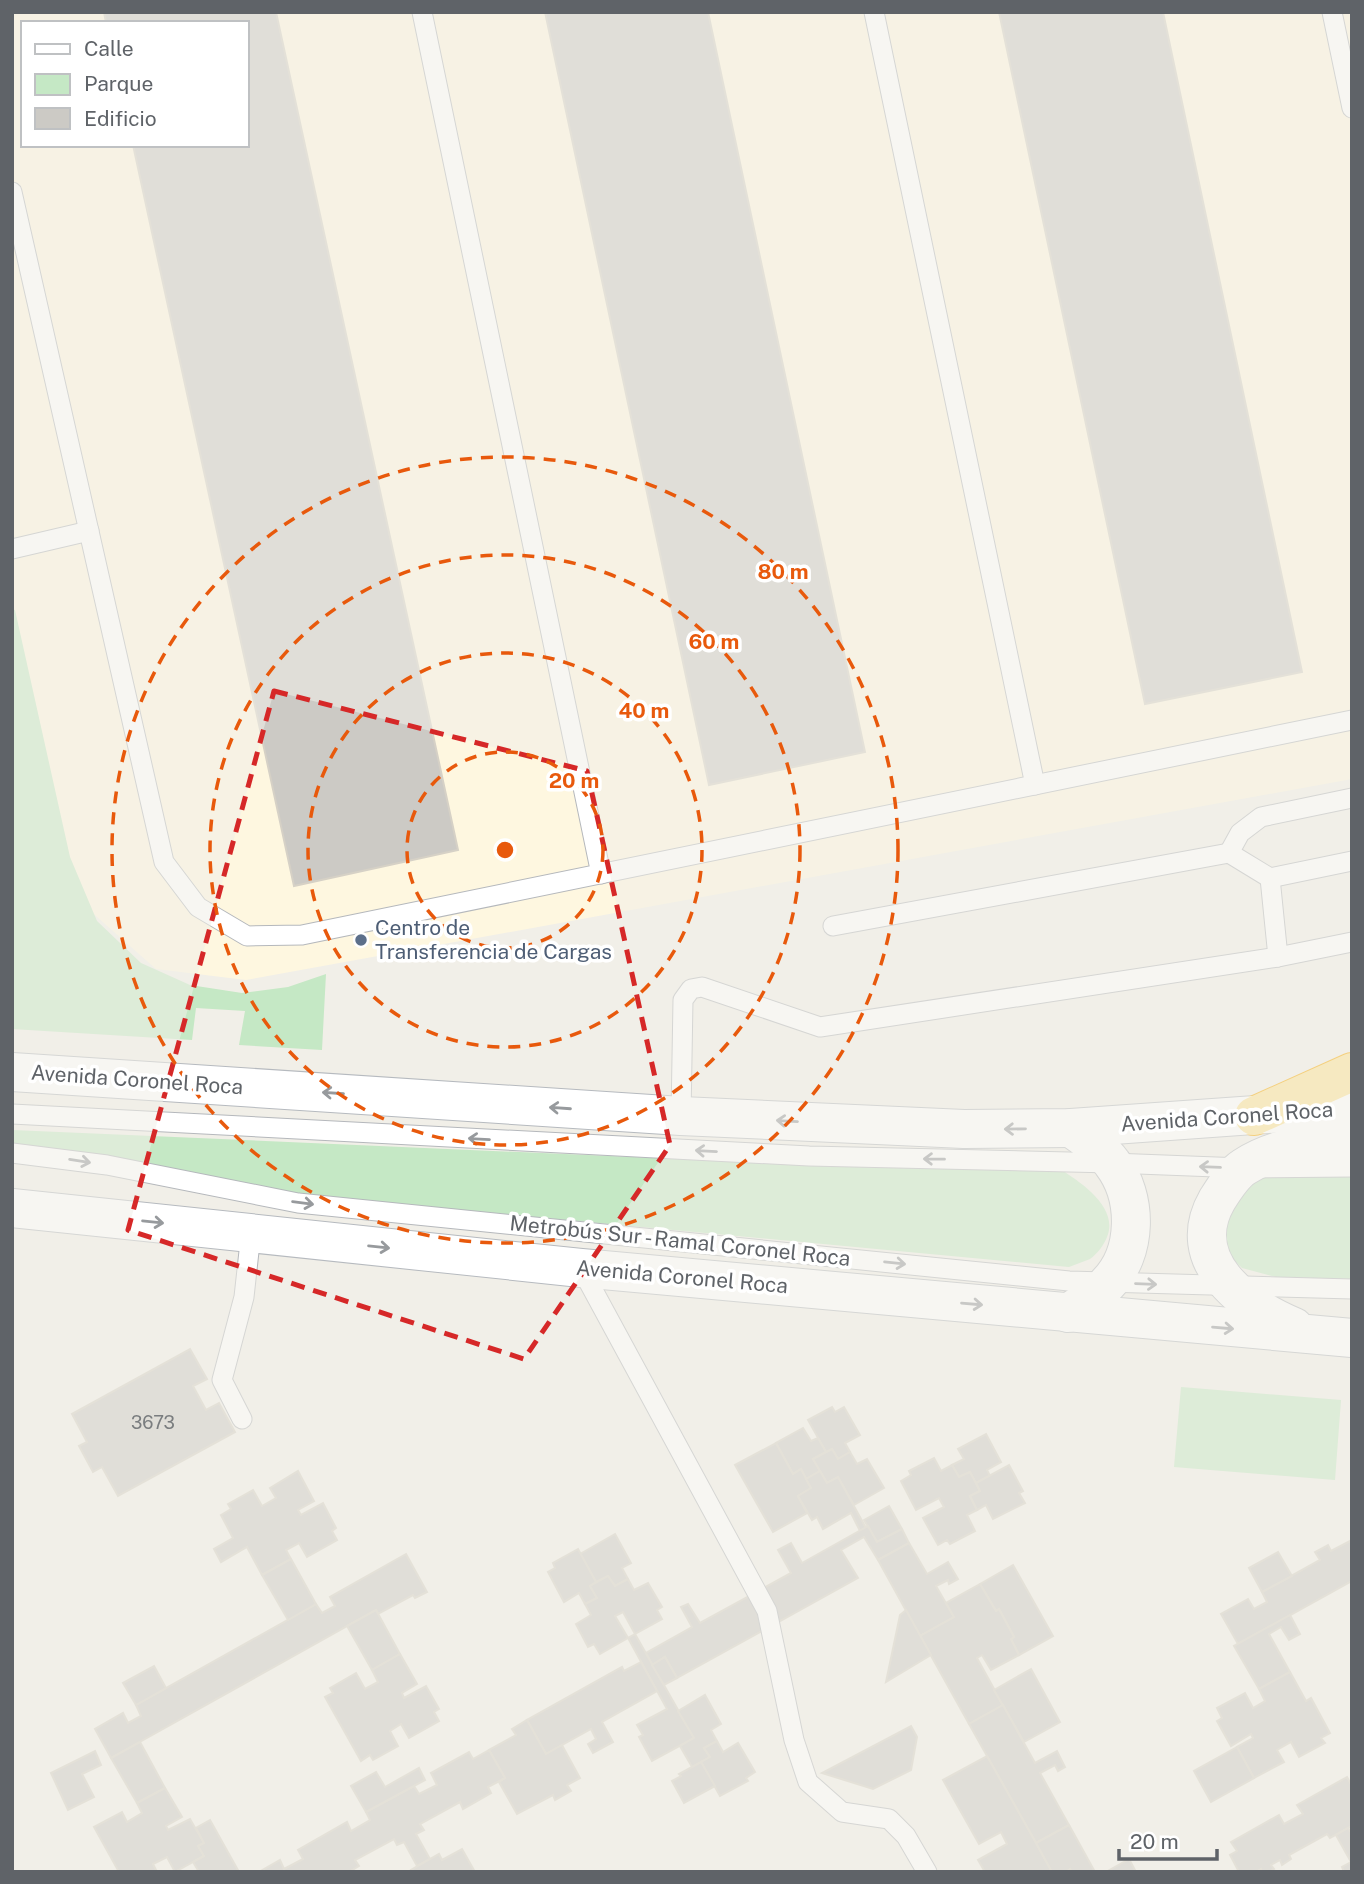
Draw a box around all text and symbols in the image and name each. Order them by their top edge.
legend [21,21,248,147]
text: Calle [84,36,134,61]
text: Parque [84,71,153,96]
text: Edificio [84,106,157,131]
text: 80 m [757,559,809,584]
text: 60 m [689,629,739,654]
text: 40 m [619,698,669,723]
text: 20 m [549,768,599,793]
centre of rings [493,838,517,862]
place label: Centro de Transferencia de Cargas [375,915,612,964]
marker: Centro de Transferencia de Cargas [353,932,369,948]
street label: Avenida Coronel Roca [30,1060,244,1099]
one-way arrow [323,1086,345,1099]
street label: Avenida Coronel Roca [1120,1097,1334,1136]
one-way arrow [550,1101,572,1114]
one-way arrow [776,1115,799,1128]
one-way arrow [1003,1122,1026,1136]
one-way arrow [468,1132,491,1145]
one-way arrow [695,1144,718,1157]
one-way arrow [922,1153,945,1166]
one-way arrow [68,1154,91,1167]
one-way arrow [1199,1160,1222,1173]
one-way arrow [292,1196,314,1209]
street label: Metrobús Sur - Ramal Coronel Roca [508,1210,852,1271]
one-way arrow [141,1216,164,1229]
one-way arrow [368,1240,390,1253]
street label: Avenida Coronel Roca [575,1255,789,1298]
one-way arrow [884,1257,906,1270]
one-way arrow [1135,1278,1158,1291]
one-way arrow [960,1298,982,1311]
one-way arrow [1211,1321,1233,1334]
house number: 3673 [131,1412,175,1433]
scale bar [1119,1818,1217,1862]
text: 20 m [1130,1829,1179,1854]

